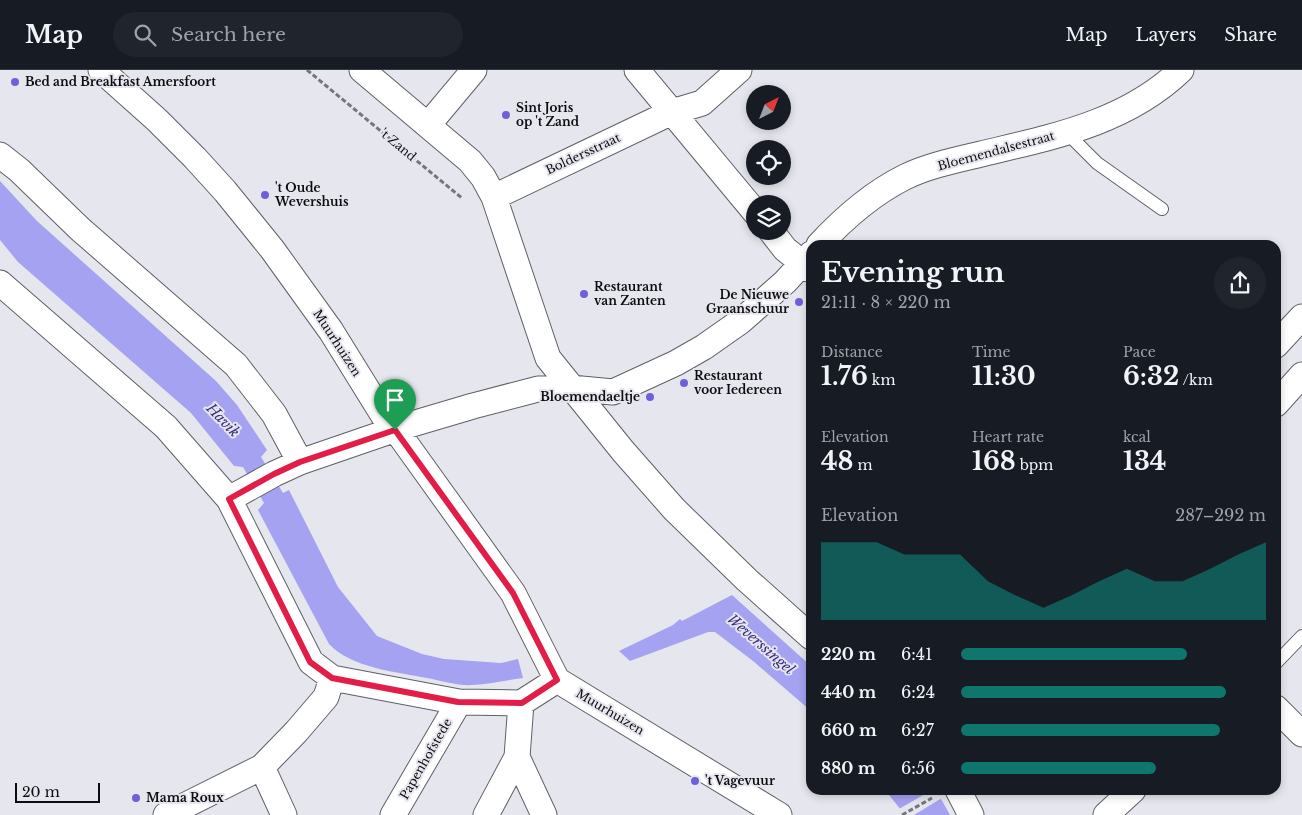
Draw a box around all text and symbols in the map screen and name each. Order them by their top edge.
search box [113,12,463,57]
text: Map [25,20,83,49]
icon: search [131,21,159,49]
text: Search here [171,23,286,46]
text: Map [1066,24,1107,46]
text: Layers [1135,24,1196,46]
text: Share [1224,24,1277,46]
place label: Bed and Breakfast Amersfoort [25,74,216,89]
marker: Bed and Breakfast Amersfoort [9,76,21,88]
north arrow [746,85,791,130]
map controls [746,85,791,240]
place label: Sint Joris op 't Zand [516,100,580,129]
marker: Sint Joris op 't Zand [500,109,512,121]
street label: 't Zand [377,125,420,164]
street label: Bloemendalsestraat [936,128,1056,173]
street label: Boldersstraat [543,130,623,177]
button: locate [746,140,791,185]
place label: 't Oude Wevershuis [274,180,349,209]
marker: 't Oude Wevershuis [259,189,271,201]
button: layers [746,195,791,240]
text: Evening run [821,255,1005,290]
button: share [1214,257,1266,309]
place label: Restaurant van Zanten [594,279,666,308]
place label: De Nieuwe Graanschuur [706,287,789,316]
marker: Restaurant van Zanten [578,288,590,300]
text: 21:11 · 8 × 220 m [821,292,951,312]
marker: De Nieuwe Graanschuur [793,296,805,308]
street label: Muurhuizen [310,306,365,379]
text: Distance [821,343,883,361]
text: Time [972,343,1011,361]
text: Pace [1123,343,1156,361]
text: 1.76 [821,361,868,392]
text: 11:30 [972,361,1036,392]
text: 6:32 [1123,361,1179,392]
place label: Restaurant voor Iedereen [694,368,782,397]
text: km [868,371,896,389]
text: /km [1179,371,1213,389]
marker: Restaurant voor Iedereen [678,377,690,389]
pin [374,379,416,430]
icon: arrive [381,386,409,414]
place label: Bloemendaeltje [540,389,640,404]
marker: Bloemendaeltje [644,391,656,403]
water label: Havik [202,399,243,441]
text: Elevation [821,428,889,446]
text: Heart rate [972,428,1044,446]
text: kcal [1123,428,1151,446]
text: 48 [821,446,853,477]
text: 168 [972,446,1016,477]
text: 134 [1123,446,1166,477]
text: m [853,456,873,474]
text: bpm [1016,456,1053,474]
text: Elevation [821,505,898,525]
text: 287–292 m [1175,505,1266,525]
water label: Weverssingel [724,610,799,678]
text: 220 m [821,644,876,664]
text: 6:41 [901,644,932,664]
text: 440 m [821,682,876,702]
text: 6:24 [901,682,935,702]
street label: Muurhuizen [573,685,647,738]
street label: Papenhofstede [396,716,455,802]
text: 660 m [821,720,877,740]
text: 6:27 [901,720,934,740]
text: 880 m [821,758,875,778]
text: 6:56 [901,758,935,778]
place label: 't Vagevuur [705,773,775,788]
marker: 't Vagevuur [689,775,701,787]
scale bar [15,780,100,803]
text: 20 m [22,783,60,801]
place label: Mama Roux [146,790,224,805]
marker: Mama Roux [130,792,142,804]

